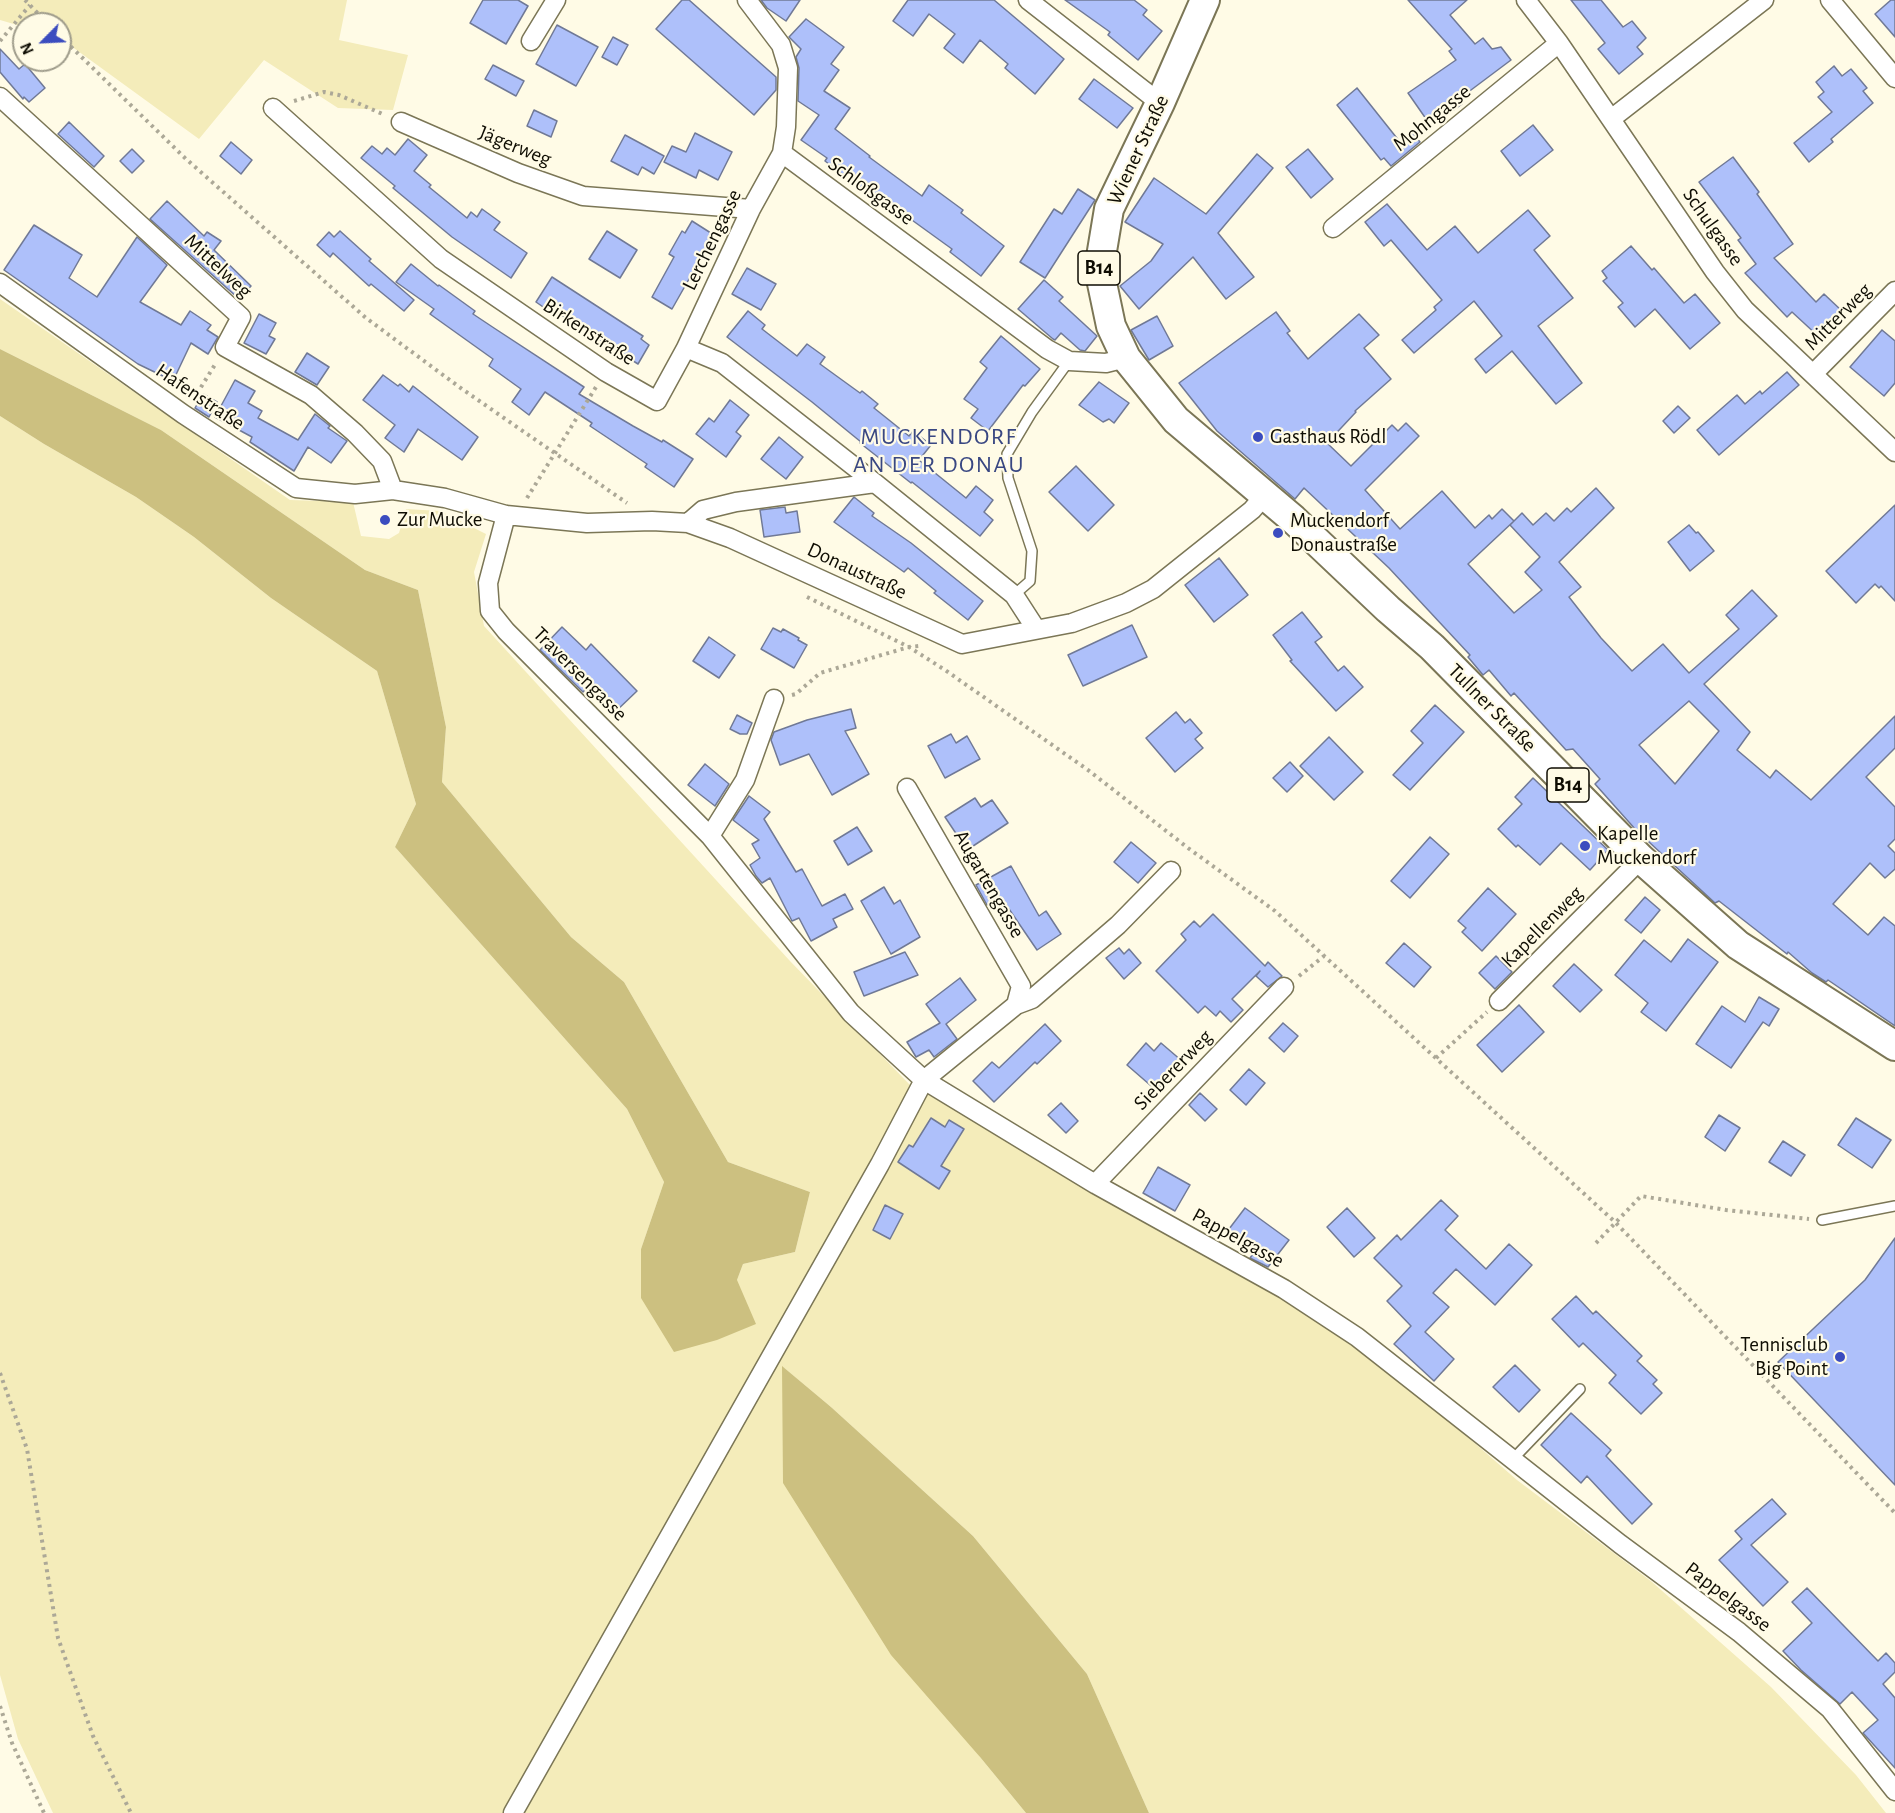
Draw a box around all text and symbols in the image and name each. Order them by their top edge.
north arrow [12,12,72,72]
text: N [18,40,37,57]
street label: Mohngasse [1388,79,1476,157]
street label: Wiener Straße [1102,91,1174,209]
street label: Jägerweg [475,120,555,172]
street label: Schloßgasse [823,151,919,231]
street label: Schulgasse [1677,183,1749,271]
street label: Lerchengasse [677,185,747,295]
street label: Mittelweg [179,228,257,304]
road number: B14 [1078,251,1120,285]
street label: Mitterweg [1799,278,1877,356]
street label: Birkenstraße [538,293,640,371]
street label: Hafenstraße [151,358,249,436]
district label: MUCKENDORF AN DER DONAU [853,423,1025,479]
place label: Gasthaus Rödl [1270,424,1386,450]
marker: Gasthaus Rödl [1251,430,1265,444]
place label: Zur Mucke [397,507,482,533]
place label: Muckendorf Donaustraße [1290,508,1397,558]
marker: Zur Mucke [378,513,392,527]
marker: Muckendorf Donaustraße [1271,526,1285,540]
street label: Donaustraße [803,537,911,605]
street label: Traversengasse [528,622,632,726]
street label: Tullner Straße [1443,659,1541,757]
road number: B14 [1547,768,1589,802]
place label: Kapelle Muckendorf [1597,821,1696,871]
street label: Augartengasse [948,826,1030,942]
marker: Kapelle Muckendorf [1578,839,1592,853]
street label: Kapellenweg [1496,881,1588,973]
street label: Siebererweg [1128,1024,1218,1116]
street label: Pappelgasse [1188,1202,1288,1274]
place label: Tennisclub Big Point [1740,1332,1828,1382]
marker: Tennisclub Big Point [1833,1350,1847,1364]
street label: Pappelgasse [1680,1556,1776,1638]

